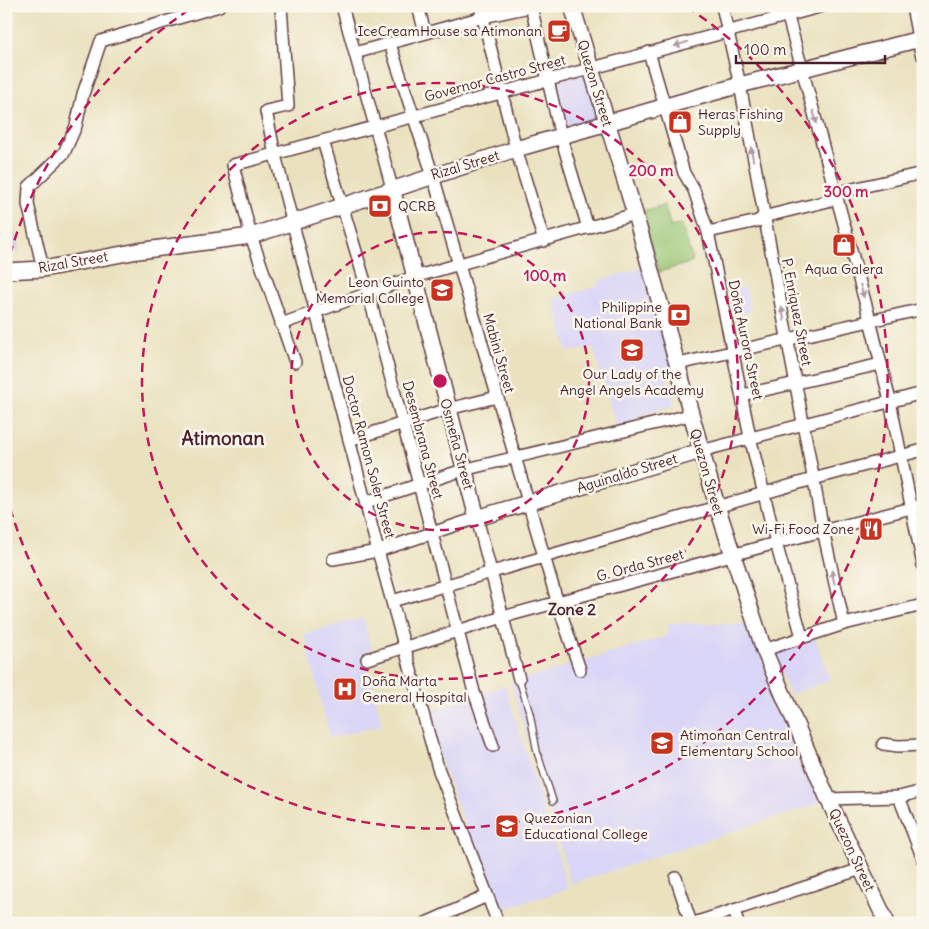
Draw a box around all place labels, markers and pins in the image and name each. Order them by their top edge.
cafe icon: IceCreamHouse sa Atimonan [546,18,572,44]
place label: IceCreamHouse sa Atimonan [357,22,542,40]
place label: Heras Fishing Supply [698,105,783,139]
shop icon: Heras Fishing Supply [667,109,693,135]
bank icon: QCRB [367,193,393,219]
place label: QCRB [398,197,436,215]
shop icon: Aqua Galera [831,232,857,258]
place label: Aqua Galera [805,260,883,278]
place label: Leon Guinto Memorial College [316,273,424,307]
school or university icon: Leon Guinto Memorial College [429,277,455,303]
place label: Philippine National Bank [574,298,662,332]
bank icon: Philippine National Bank [666,302,692,328]
school or university icon: Our Lady of the Angel Angels Academy [619,337,645,363]
place label: Our Lady of the Angel Angels Academy [560,365,704,399]
centre of rings [431,372,449,390]
restaurant icon: Wi-Fi Food Zone [858,516,884,542]
place label: Wi-Fi Food Zone [752,520,854,538]
place label: Doña Marta General Hospital [362,672,467,706]
hospital icon: Doña Marta General Hospital [332,676,358,702]
place label: Atimonan Central Elementary School [680,726,798,760]
school or university icon: Atimonan Central Elementary School [649,730,675,756]
place label: Quezonian Educational College [524,809,648,843]
school or university icon: Quezonian Educational College [494,813,520,839]

